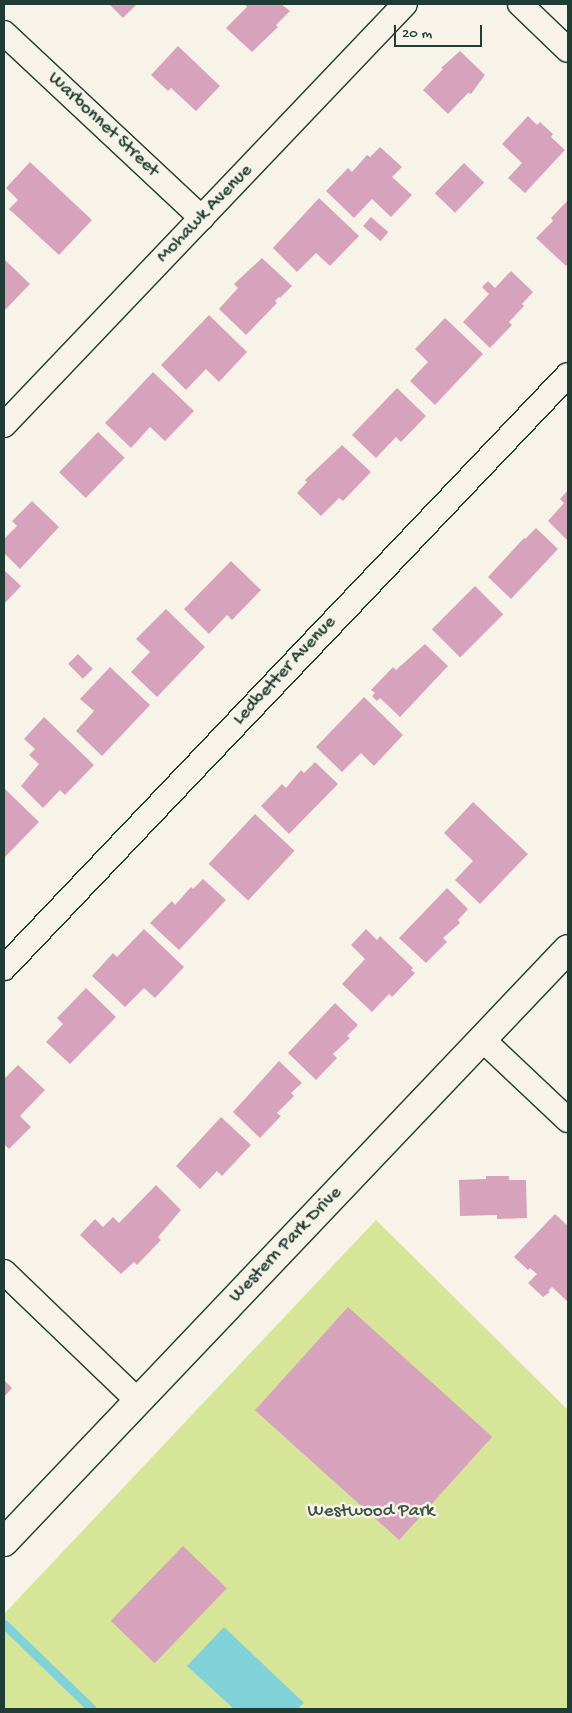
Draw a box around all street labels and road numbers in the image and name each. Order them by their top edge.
street label: Warbonnet Street [43,68,163,182]
street label: Mohawk Avenue [152,160,258,268]
street label: Ledbetter Avenue [228,612,342,730]
street label: Western Park Drive [225,1182,347,1308]

